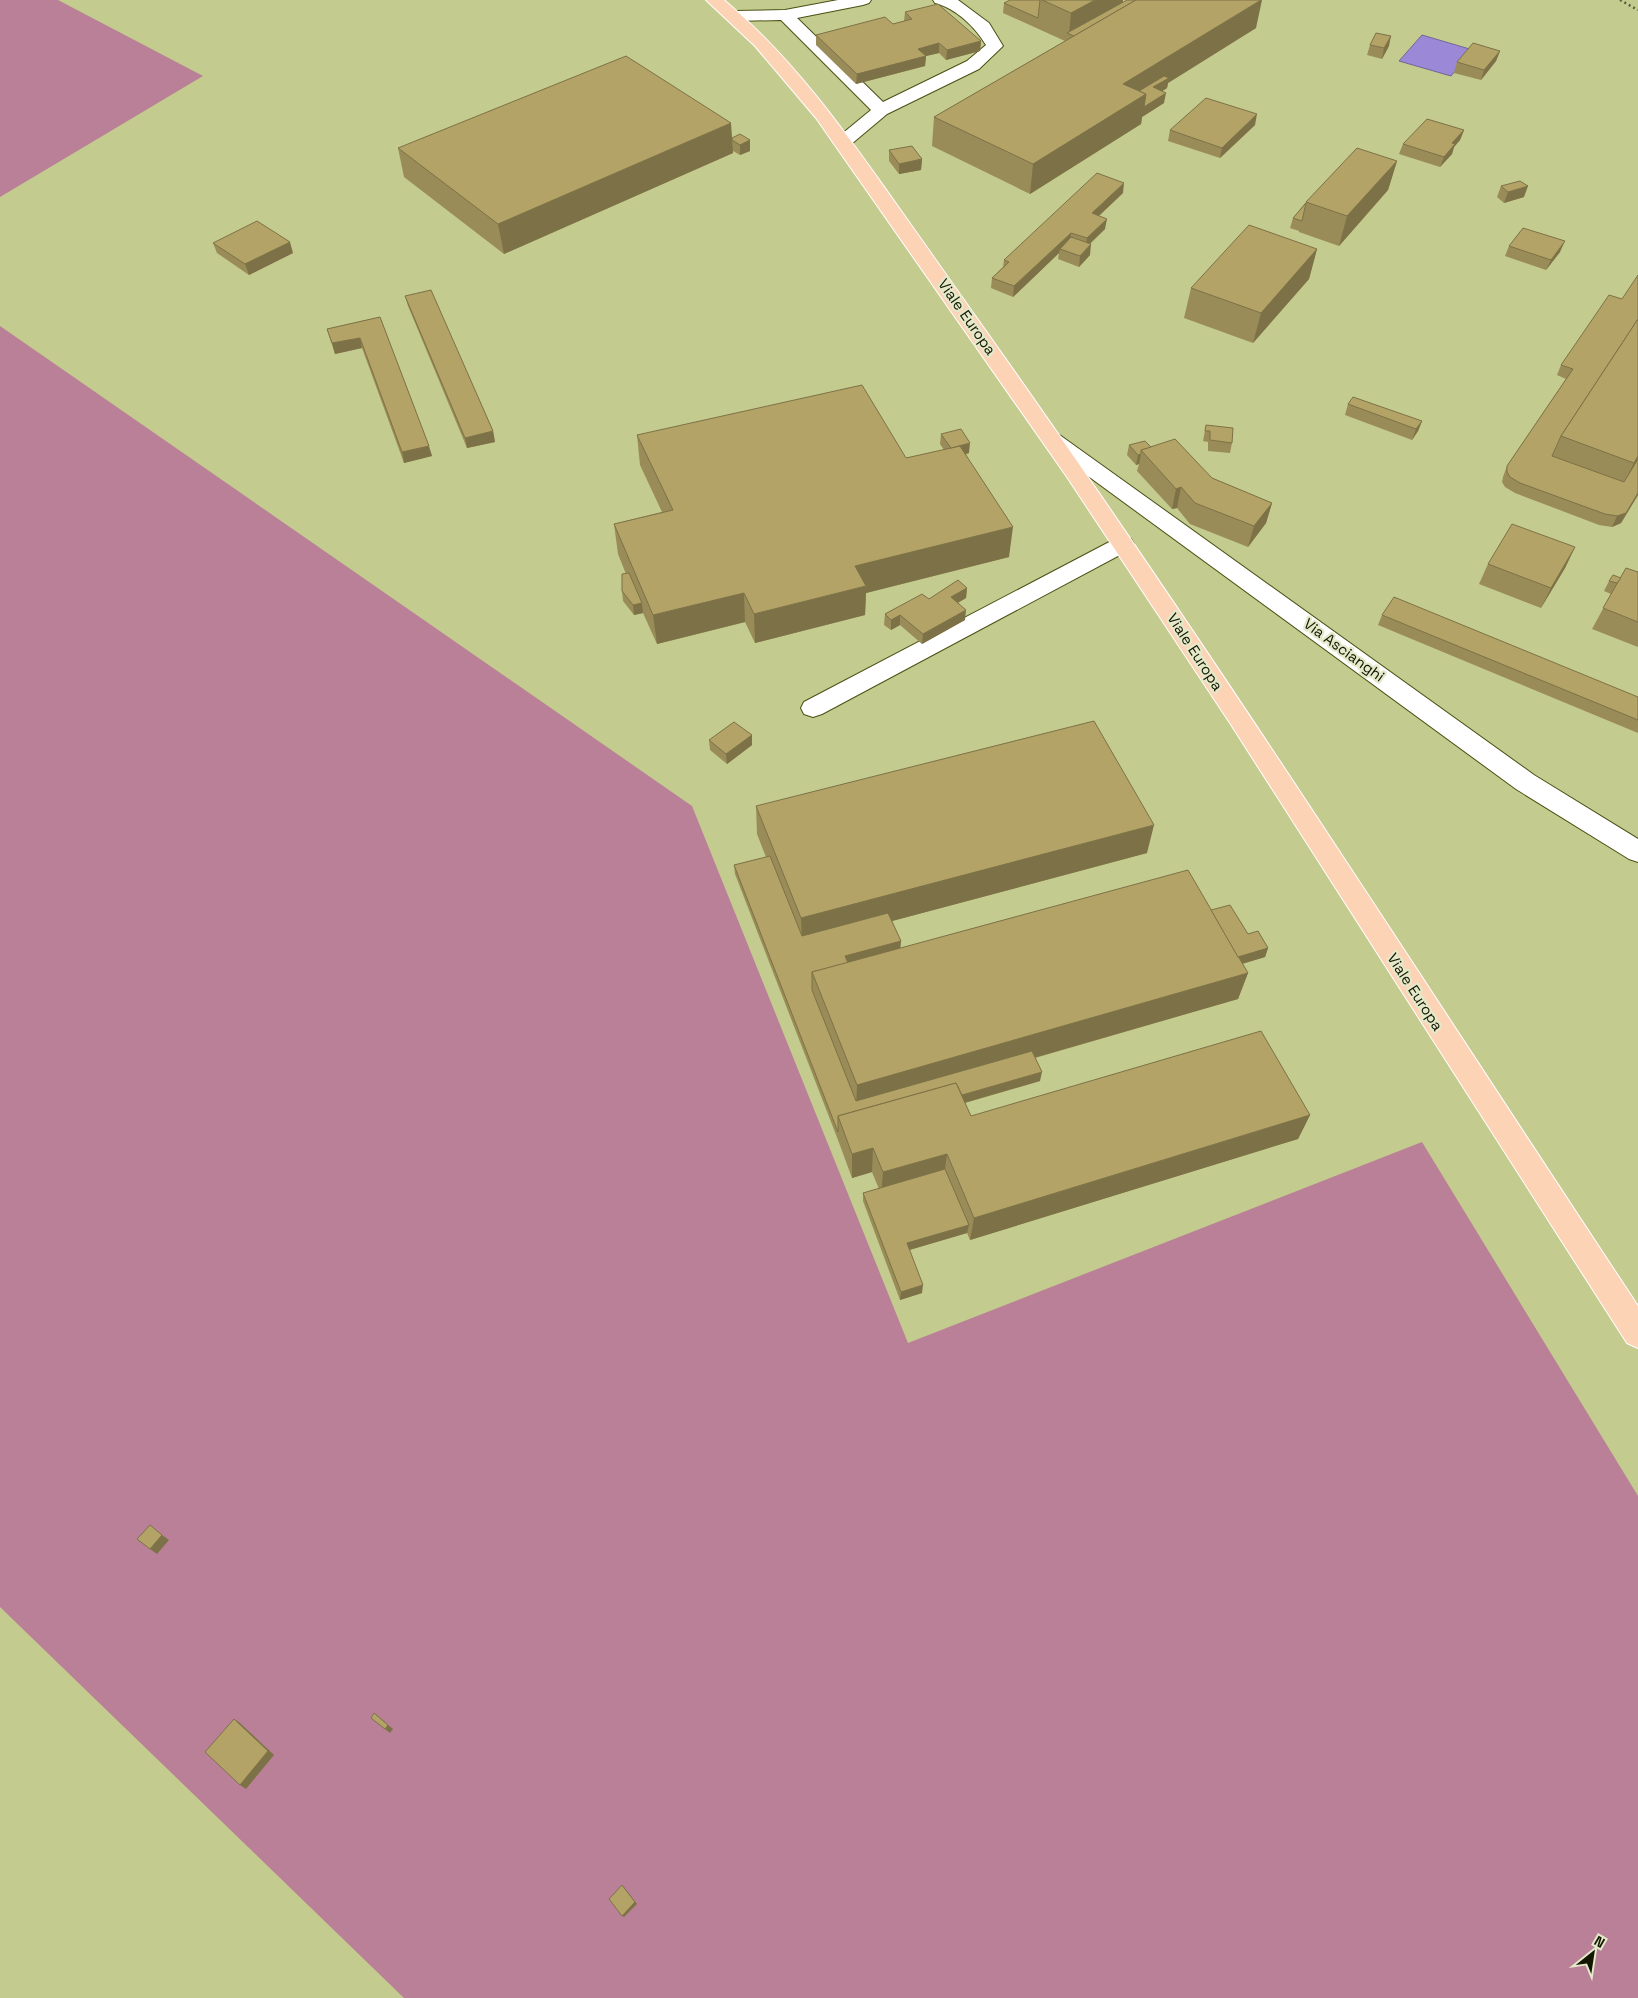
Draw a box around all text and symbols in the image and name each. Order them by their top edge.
street label: Viale Europa [934,275,1001,359]
street label: Viale Europa [1163,609,1228,694]
street label: Via Ascianghi [1300,614,1389,685]
street label: Viale Europa [1383,949,1448,1034]
north arrow [1568,1928,1618,1978]
text: N [1591,1932,1608,1952]

